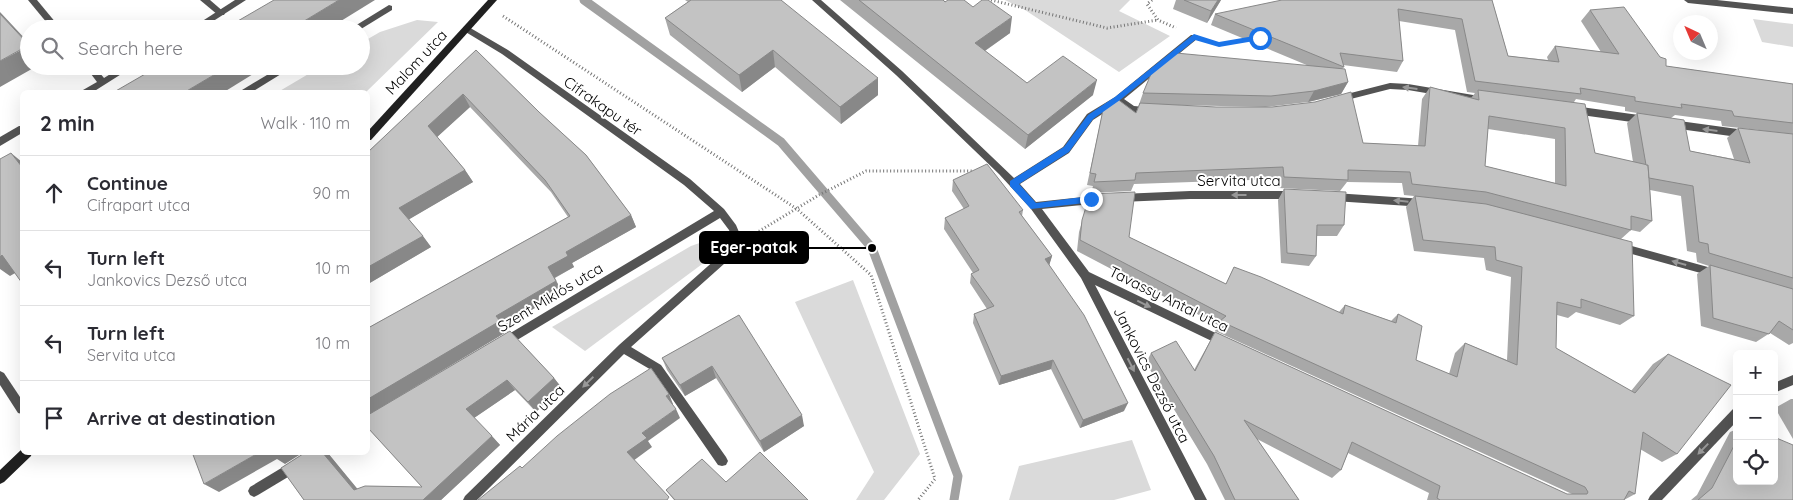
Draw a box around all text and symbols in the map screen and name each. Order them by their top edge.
north arrow [1673,15,1718,60]
search box [20,20,370,75]
street label: Malom utca [381,26,451,98]
route start [1249,27,1272,50]
icon: search [38,34,66,62]
text: Search here [78,36,183,60]
street label: Cifrakapu tér [560,72,646,140]
one-way arrow [1402,84,1418,92]
text: 2 min [40,110,95,136]
text: Walk · 110 m [261,113,350,133]
one-way arrow [1701,126,1717,134]
text: Continue [87,171,168,195]
street label: Servita utca [1197,171,1281,190]
icon: ahead [40,179,68,207]
text: 90 m [313,183,350,203]
route end [1080,188,1103,211]
one-way arrow [1231,191,1247,199]
text: Cifrapart utca [87,195,190,215]
one-way arrow [1393,197,1409,205]
callout: Eger-patak [700,232,808,263]
text: Eger-patak [710,237,798,257]
text: Turn left [87,246,165,270]
icon: left [40,254,68,282]
text: 10 m [316,258,350,278]
street label: Szent Miklós utca [494,258,606,336]
one-way arrow [1671,259,1686,267]
street label: Tavassy Antal utca [1106,262,1232,336]
text: Jankovics Dezső utca [87,270,247,290]
one-way arrow [1137,300,1151,308]
street label: Jankovics Dezső utca [1109,304,1195,446]
text: Turn left [87,321,165,345]
icon: left [40,329,68,357]
text: 10 m [316,333,350,353]
text: Servita utca [87,345,176,365]
map controls [1733,350,1778,485]
button: + [1733,350,1778,395]
one-way arrow [1127,358,1135,373]
one-way arrow [583,376,595,388]
street label: Mária utca [502,380,568,446]
button: − [1733,395,1778,440]
icon: arrive [40,404,68,432]
text: Arrive at destination [87,406,276,430]
button: locate [1733,440,1778,485]
one-way arrow [1697,442,1709,454]

